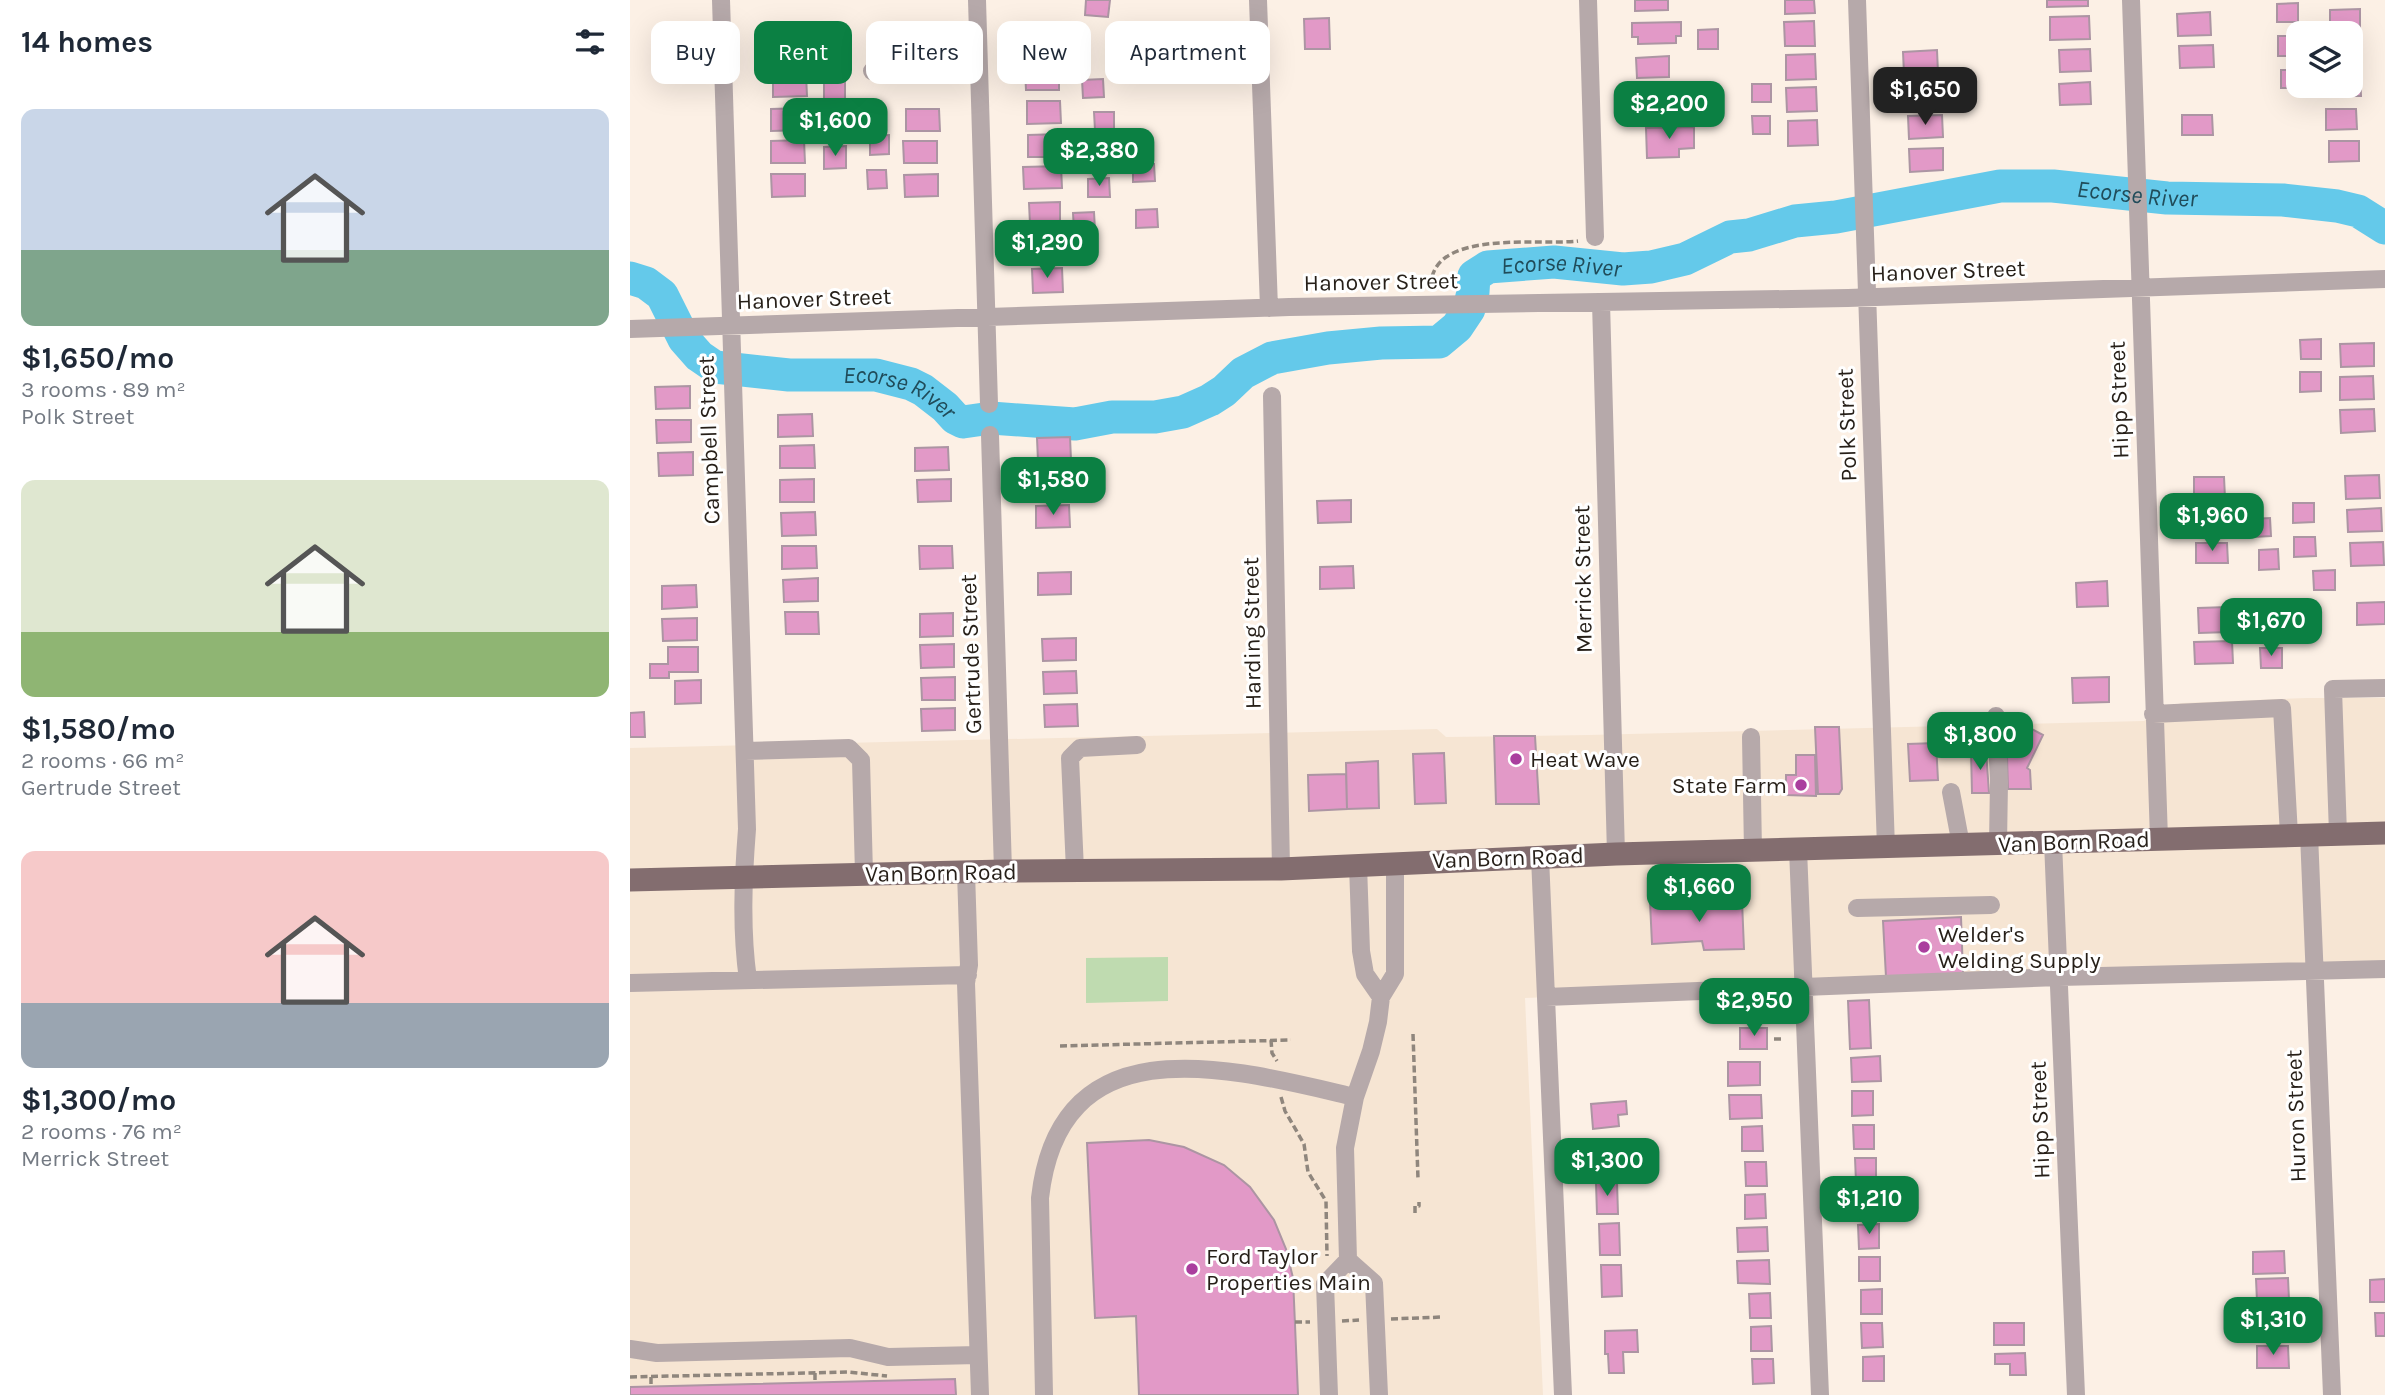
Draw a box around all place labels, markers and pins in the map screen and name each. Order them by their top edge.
pin: $1,650 [1868,68,1982,127]
pin: $2,200 [1612,82,1726,141]
pin: $1,600 [778,99,892,158]
pin: $2,380 [1042,128,1156,188]
pin: $1,290 [990,220,1104,280]
pin: $1,580 [996,458,1110,517]
pin: $1,960 [2155,494,2269,553]
pin: $1,670 [2214,598,2328,658]
pin: $1,800 [1923,712,2037,772]
place label: Heat Wave [1530,746,1640,773]
marker: Heat Wave [1508,751,1524,767]
place label: State Farm [1672,772,1787,799]
marker: State Farm [1793,777,1809,793]
pin: $1,660 [1642,864,1756,924]
place label: Welder's Welding Supply [1938,921,2101,974]
marker: Welder's Welding Supply [1916,939,1932,955]
pin: $2,950 [1697,978,1811,1038]
pin: $1,300 [1550,1138,1664,1198]
pin: $1,210 [1812,1176,1926,1236]
place label: Ford Taylor Properties Main [1206,1243,1371,1296]
marker: Ford Taylor Properties Main [1184,1261,1200,1277]
pin: $1,310 [2216,1298,2330,1357]

